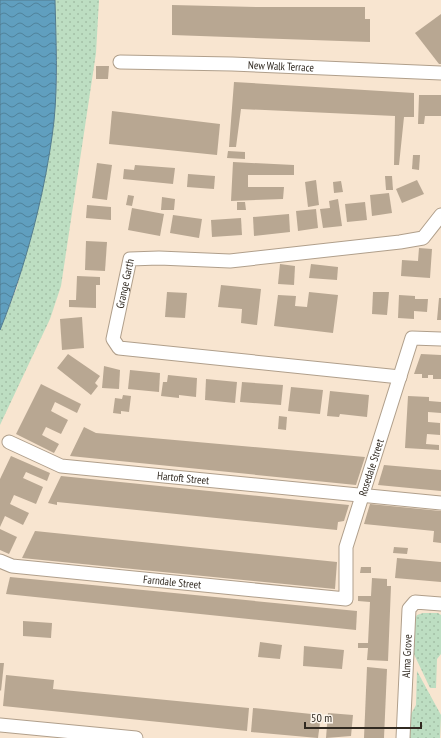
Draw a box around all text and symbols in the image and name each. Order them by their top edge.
street label: New Walk Terrace [248,58,315,75]
street label: Grange Garth [113,257,137,310]
street label: Rosedale Street [355,437,387,498]
street label: Hartoft Street [157,468,210,487]
street label: Farndale Street [143,572,202,592]
street label: Alma Grove [399,634,415,678]
scale bar [305,704,421,730]
text: 50 m [311,710,332,725]

